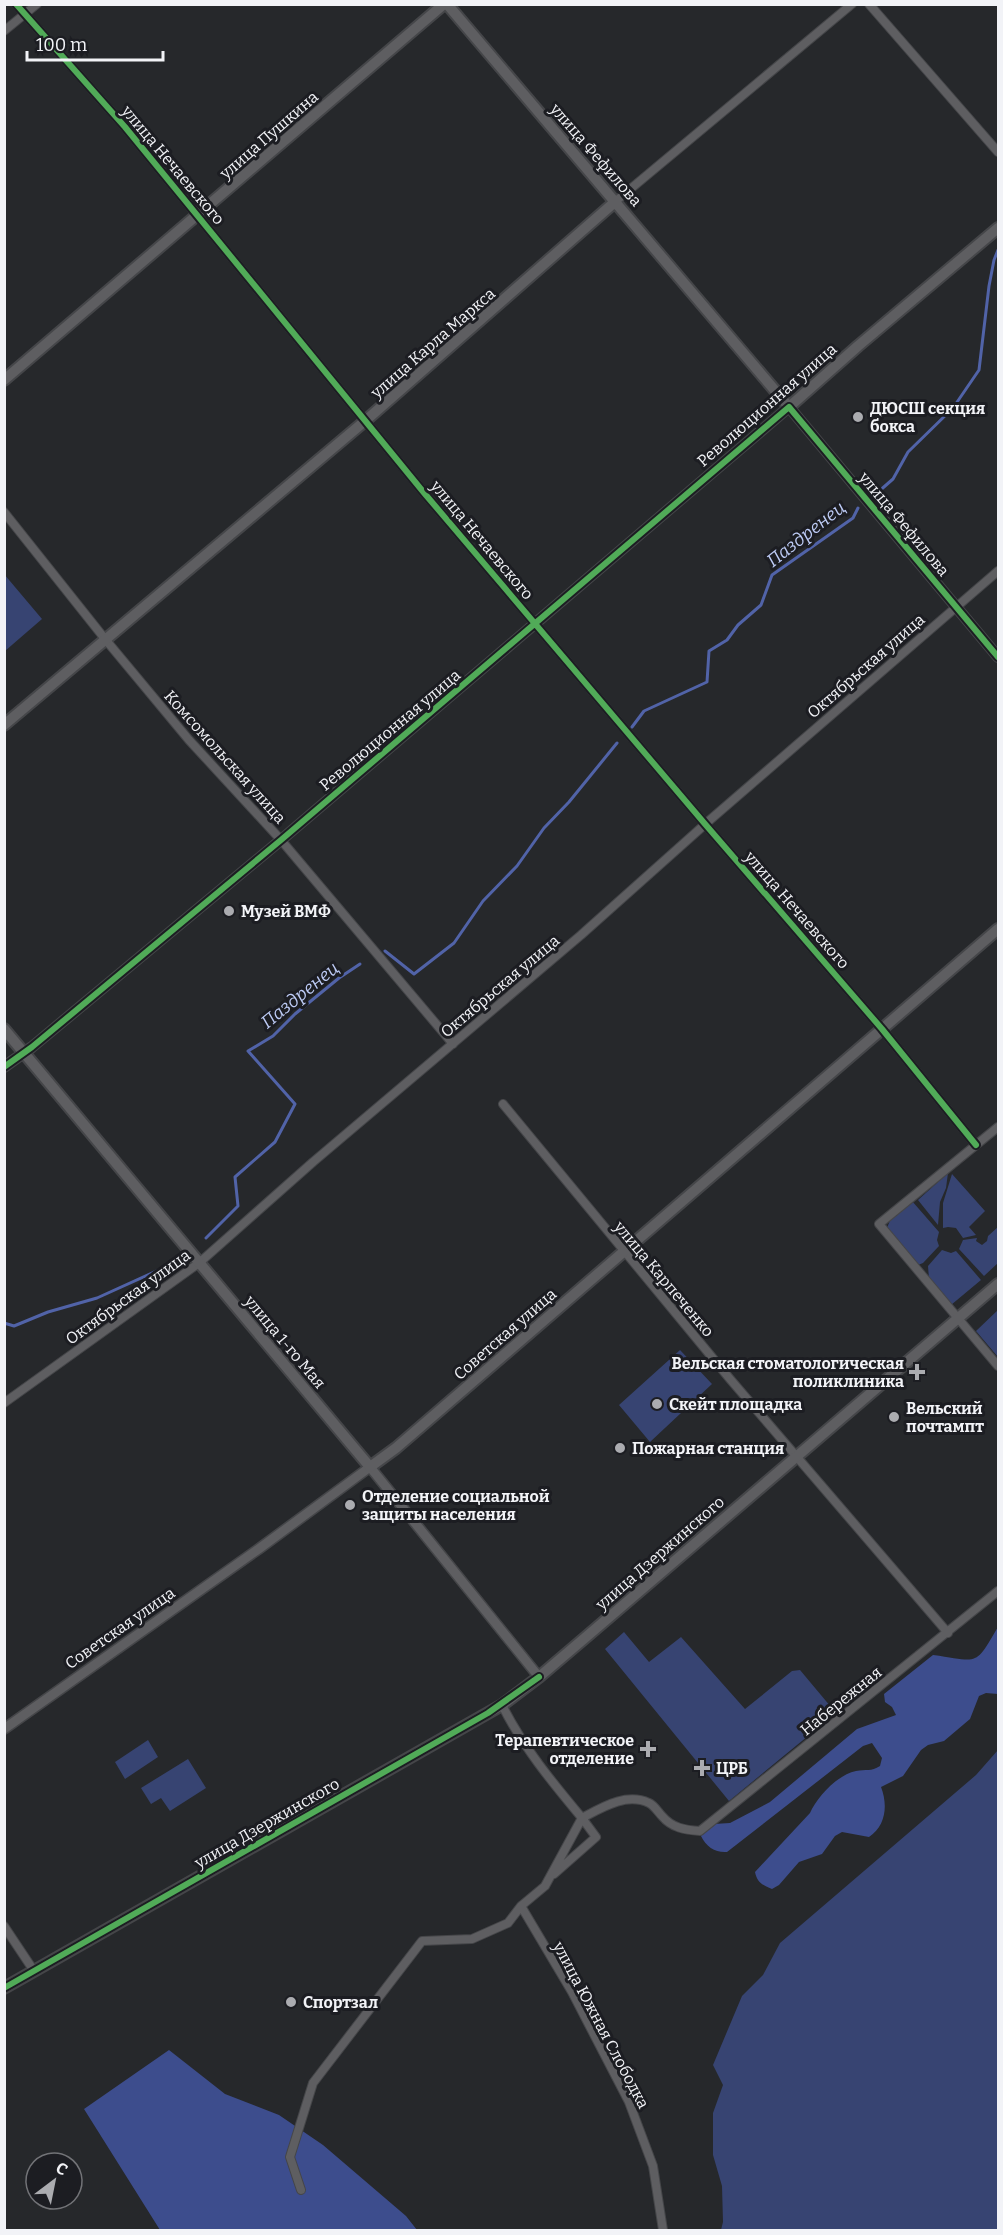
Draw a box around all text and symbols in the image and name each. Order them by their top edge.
scale bar [27,24,164,62]
text: 100 m [36,34,87,56]
street label: улица Пушкина [215,87,322,183]
street label: улица Фефилова [546,99,646,210]
street label: улица Нечаевского [117,101,228,228]
street label: улица Карла Маркса [366,284,499,403]
street label: Революционная улица [694,339,841,471]
place label: ДЮСШ секция бокса [870,399,985,436]
marker: ДЮСШ секция бокса [851,410,865,424]
street label: улица Фефилова [854,467,953,580]
street label: улица Нечаевского [426,476,537,603]
water label: Паздренец [762,496,850,572]
street label: Октябрьская улица [803,610,929,722]
street label: Революционная улица [316,665,465,795]
street label: Комсомольская улица [160,687,290,828]
street label: улица Нечаевского [740,847,853,973]
place label: Музей ВМФ [241,902,331,921]
marker: Музей ВМФ [222,904,236,918]
street label: Октябрьская улица [437,931,563,1041]
water label: Паздренец [257,957,343,1033]
street label: улица Карпеченко [609,1217,718,1341]
street label: Октябрьская улица [62,1245,194,1349]
street label: Советская улица [450,1284,560,1384]
street label: улица 1-го Мая [240,1291,329,1392]
place label: Вельская стоматологическая поликлиника [672,1354,904,1391]
marker: Вельская стоматологическая поликлиника [908,1363,926,1381]
place label: Скейт площадка [669,1395,802,1414]
marker: Скейт площадка [650,1397,664,1411]
place label: Вельский почтампт [906,1399,984,1436]
marker: Вельский почтампт [887,1410,901,1424]
place label: Пожарная станция [632,1439,784,1458]
marker: Пожарная станция [613,1441,627,1455]
place label: Отделение социальной защиты населения [362,1487,550,1524]
street label: улица Дзержинского [591,1492,728,1615]
marker: Отделение социальной защиты населения [343,1498,357,1512]
street label: Советская улица [61,1583,179,1673]
street label: Набережная [797,1662,885,1739]
place label: Терапевтическое отделение [495,1731,634,1768]
marker: Терапевтическое отделение [639,1740,657,1758]
marker: ЦРБ [693,1759,711,1777]
place label: ЦРБ [716,1759,748,1778]
street label: улица Дзержинского [190,1774,343,1873]
street label: улица Южная Слободка [549,1938,653,2112]
place label: Спортзал [303,1993,378,2012]
marker: Спортзал [284,1995,298,2009]
north arrow [24,2151,84,2211]
text: С [52,2158,71,2179]

